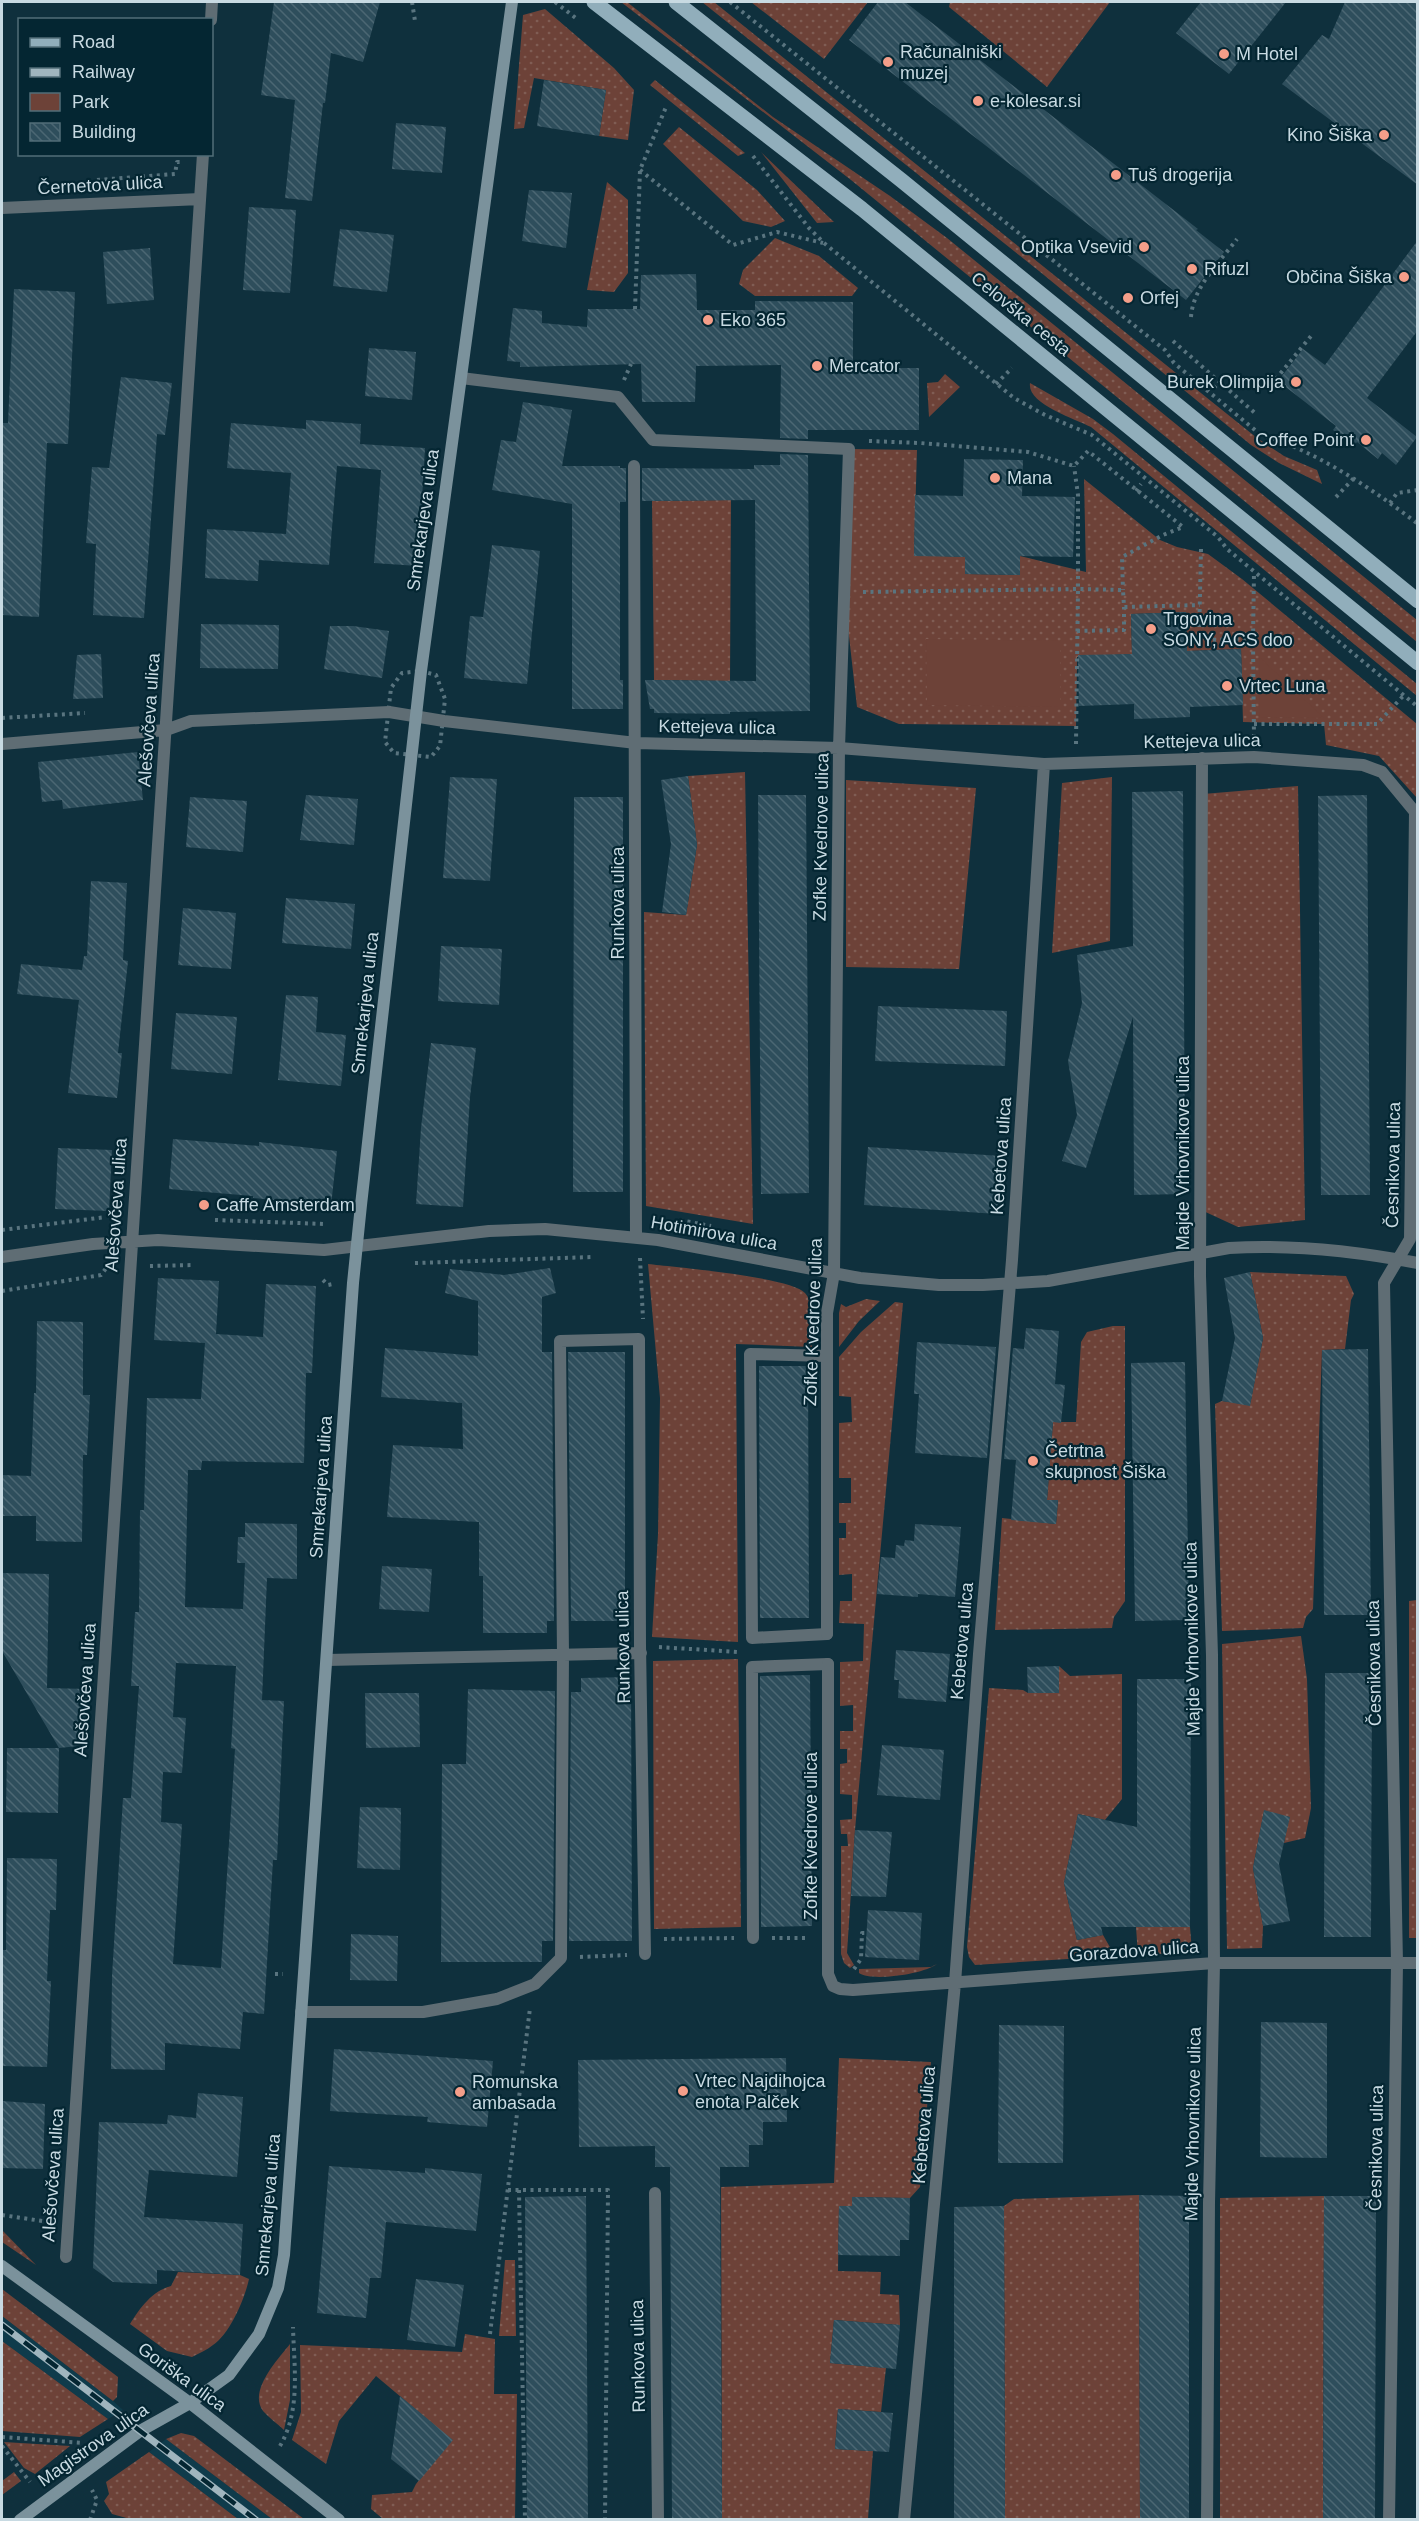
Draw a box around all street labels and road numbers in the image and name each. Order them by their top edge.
street label: Černetova ulica [37,171,164,198]
street label: Celovška cesta [967,268,1075,361]
street label: Smrekarjeva ulica [403,447,443,592]
street label: Alešovčeva ulica [134,651,164,788]
street label: Kettejeva ulica [658,716,777,738]
street label: Kettejeva ulica [1143,730,1262,752]
street label: Zofke Kvedrove ulica [810,752,832,921]
street label: Runkova ulica [608,845,628,960]
street label: Smrekarjeva ulica [348,930,383,1075]
street label: Majde Vrhovnikove ulica [1173,1055,1193,1250]
street label: Kebetova ulica [987,1095,1015,1216]
street label: Česnikova ulica [1381,1101,1404,1228]
street label: Alešovčeva ulica [101,1136,131,1273]
street label: Hotimirova ulica [649,1212,780,1254]
street label: Zofke Kvedrove ulica [800,1237,826,1406]
street label: Smrekarjeva ulica [306,1414,336,1559]
street label: Majde Vrhovnikove ulica [1180,1541,1204,1736]
street label: Kebetova ulica [947,1580,977,1701]
street label: Runkova ulica [612,1589,634,1704]
street label: Česnikova ulica [1362,1599,1385,1726]
street label: Alešovčeva ulica [70,1621,100,1758]
street label: Zofke Kvedrove ulica [801,1751,821,1920]
street label: Gorazdova ulica [1068,1936,1201,1966]
street label: Majde Vrhovnikove ulica [1181,2026,1205,2221]
street label: Kebetova ulica [909,2064,939,2185]
street label: Česnikova ulica [1364,2084,1387,2211]
street label: Alešovčeva ulica [38,2106,68,2243]
street label: Smrekarjeva ulica [252,2132,284,2277]
street label: Runkova ulica [627,2298,649,2413]
street label: Goriška ulica [134,2338,231,2416]
street label: Magistrova ulica [34,2399,153,2490]

